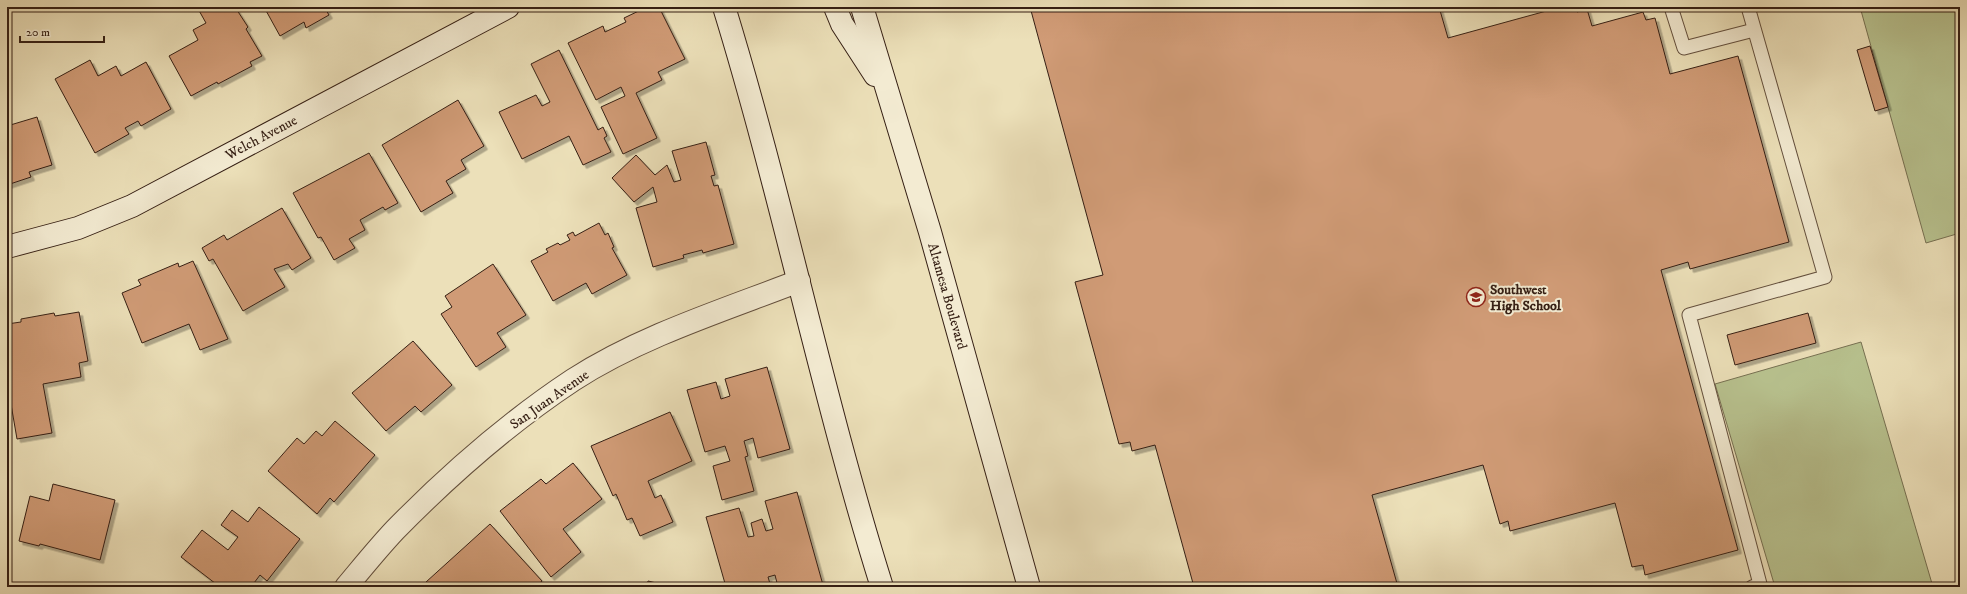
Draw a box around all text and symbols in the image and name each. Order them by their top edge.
scale bar [20,18,104,44]
text: 20 m [26,25,50,40]
street label: Welch Avenue [222,111,301,165]
street label: Altamesa Boulevard [923,241,971,352]
place label: Southwest High School [1490,281,1562,315]
school or university icon: Southwest High School [1465,286,1487,308]
street label: San Juan Avenue [507,366,593,434]

